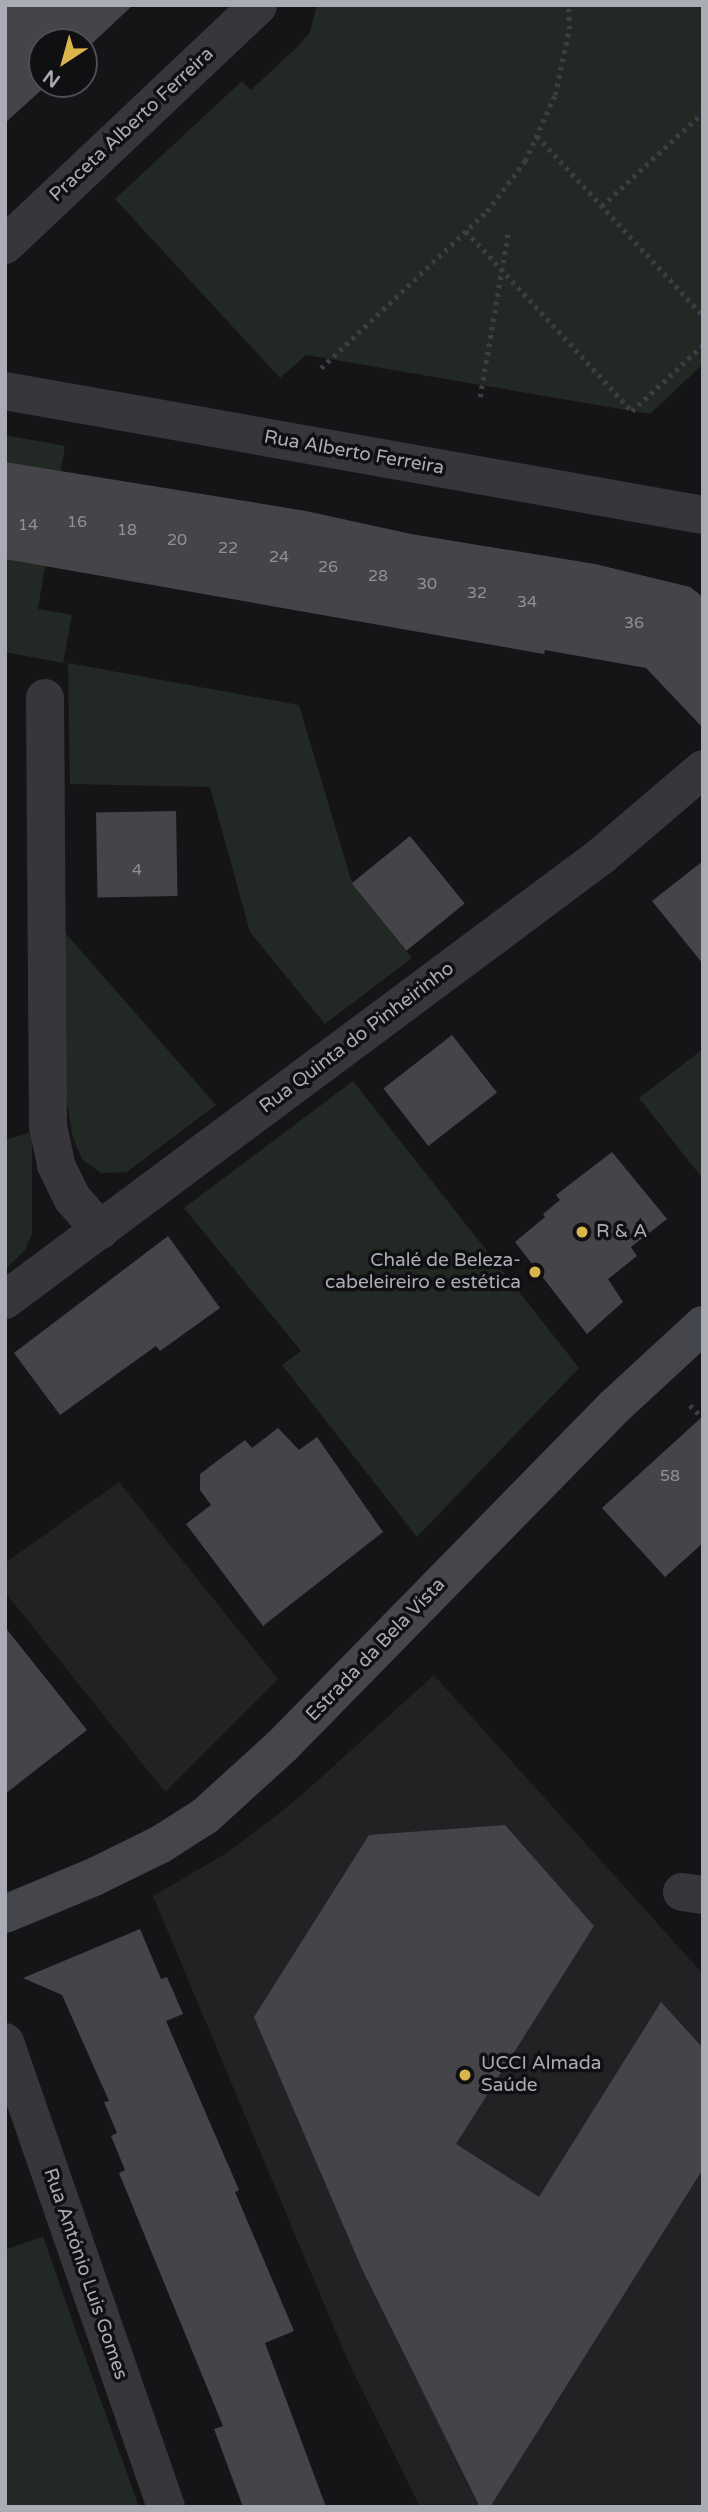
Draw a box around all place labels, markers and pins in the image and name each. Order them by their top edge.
place label: R & A [596,1221,647,1243]
marker: R & A [574,1224,590,1240]
place label: Chalé de Beleza- cabeleireiro e estética [325,1250,521,1294]
marker: Chalé de Beleza- cabeleireiro e estética [527,1264,543,1280]
place label: UCCI Almada Saúde [481,2053,601,2097]
marker: UCCI Almada Saúde [455,2065,475,2085]

